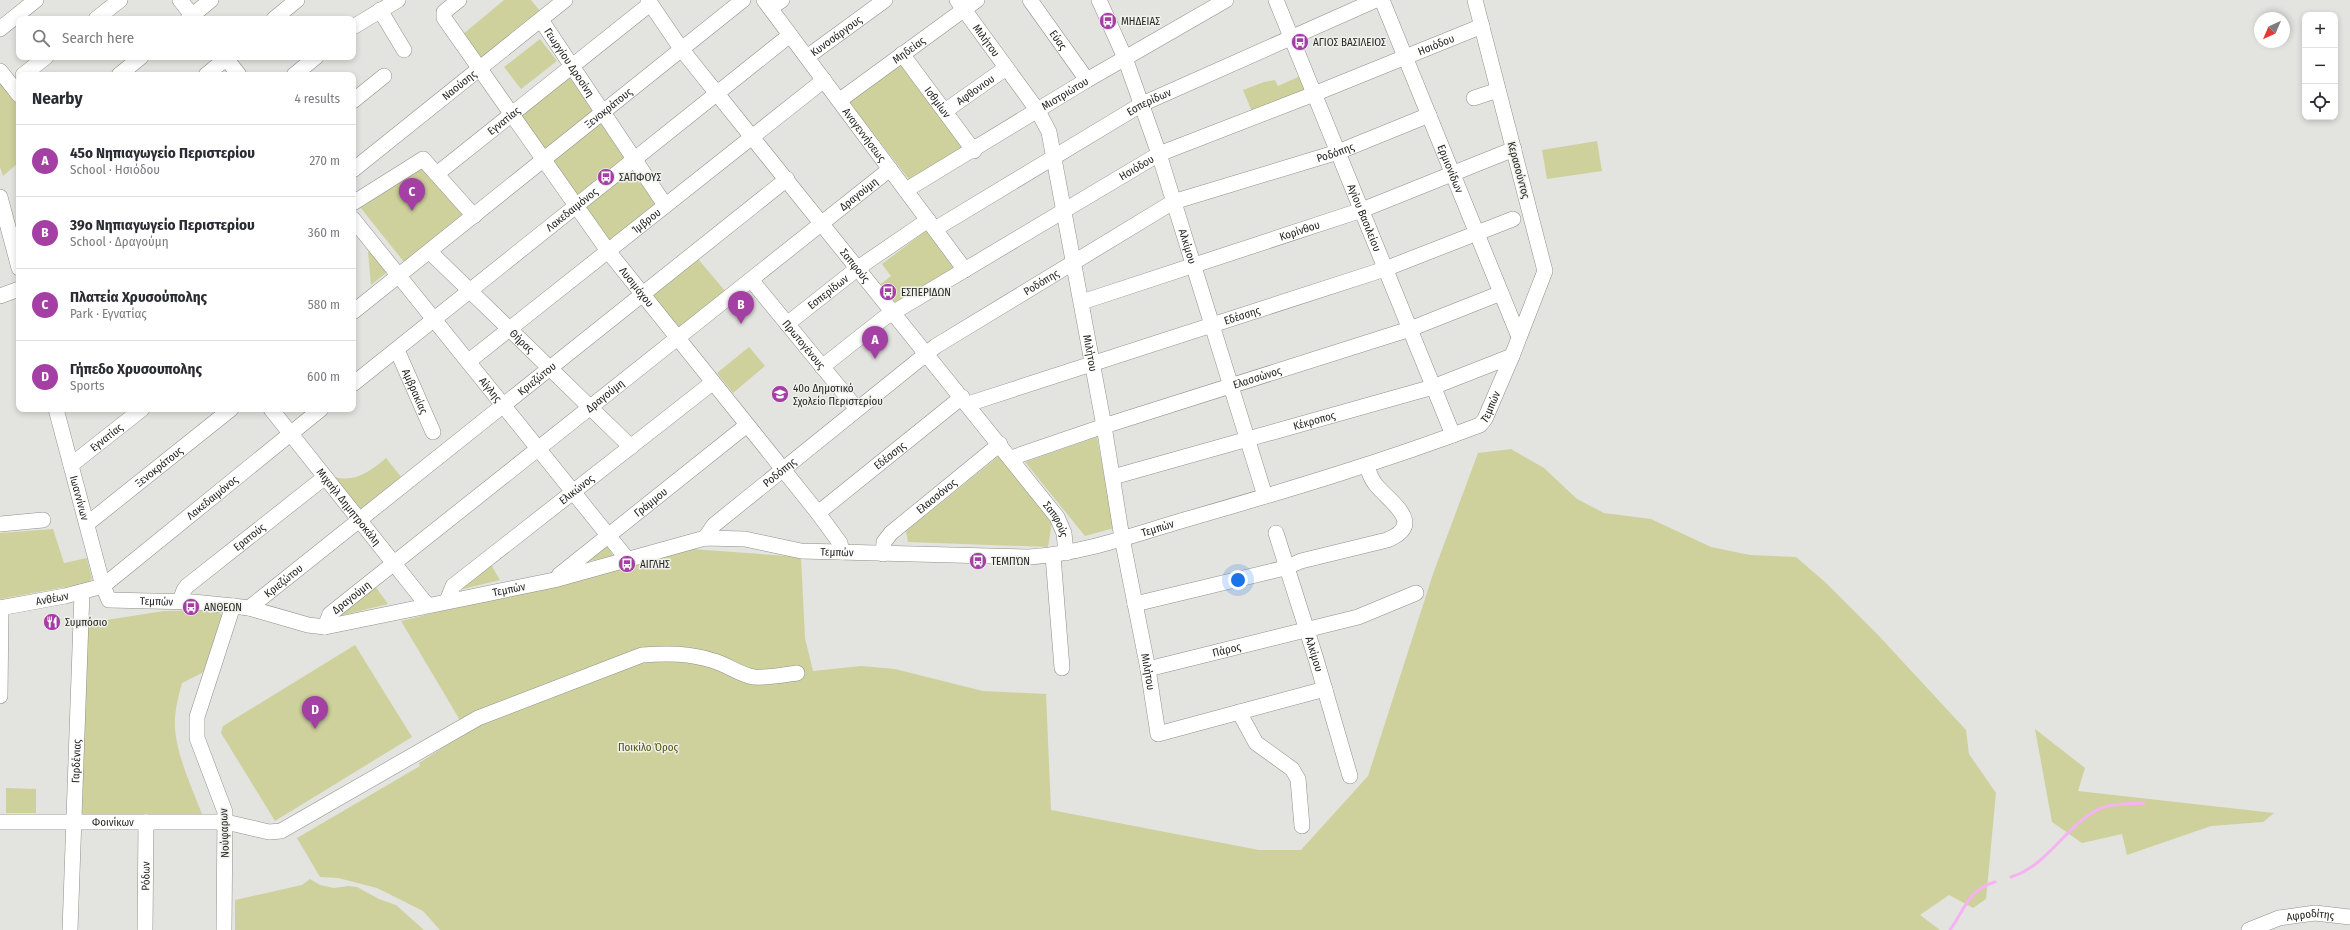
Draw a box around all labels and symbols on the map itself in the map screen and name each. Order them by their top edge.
bus stop icon: ΜΗΔΕΙΑΣ [1098,11,1118,31]
north arrow [2254,12,2290,48]
street label: Κυνοσάργους [808,13,865,59]
place label: ΜΗΔΕΙΑΣ [1121,15,1160,28]
street label: Μιλήτου [970,22,1002,59]
street label: Γεωργίου Δροσίνη [541,26,597,100]
street label: Εύας [1047,28,1070,53]
bus stop icon: ΑΓΙΟΣ ΒΑΣΙΛΕΙΟΣ [1290,32,1310,52]
street label: Ησιόδου [1416,32,1456,58]
street label: Μηδείας [890,34,928,67]
place label: ΑΓΙΟΣ ΒΑΣΙΛΕΙΟΣ [1313,36,1386,49]
street label: Ναούσης [440,67,479,103]
street label: Αφθονιου [954,72,997,108]
street label: Μιστριώτου [1039,75,1091,113]
street label: Ισθμίων [922,84,953,121]
street label: Ξενοκράτους [582,85,635,131]
street label: Εσπερίδων [1124,86,1174,119]
street label: Εγνατίας [485,104,523,138]
street label: Αναγεννήσεως [840,106,888,165]
street label: Ροδόπης [1315,140,1357,165]
street label: Κερασούντος [1505,140,1532,200]
street label: Ερμιονίδων [1434,143,1466,195]
street label: Ησιόδου [1117,152,1157,183]
bus stop icon: ΣΑΠΦΟΥΣ [596,167,616,187]
place label: ΣΑΠΦΟΥΣ [619,171,661,184]
street label: Δραγούμη [837,175,881,214]
pin: C [399,178,425,211]
street label: Αγίου Βασιλείου [1345,182,1384,254]
street label: Λακεδαιμόνος [544,185,601,234]
street label: Ίμβρου [630,206,663,236]
street label: Κορίνθου [1278,218,1322,244]
street label: Αλκίμου [1176,227,1199,266]
street label: Σαπφούς [837,246,873,286]
street label: Λυσιμάχου [616,264,656,310]
street label: Ροδόπης [1021,267,1062,298]
street label: Εσπερίδων [805,272,851,312]
bus stop icon: ΕΣΠΕΡΙΔΩΝ [878,282,898,302]
place label: ΕΣΠΕΡΙΔΩΝ [901,286,951,299]
pin: B [728,291,754,324]
street label: Εδέσσης [1222,304,1262,328]
street label: Πρωτογένους [780,317,828,372]
pin: A [862,326,888,359]
street label: Θήρας [507,327,537,356]
street label: Μιλήτου [1080,334,1100,373]
street label: Κριεζώτου [515,360,559,398]
street label: Ελασσώνος [1231,364,1284,392]
street label: Αμβρακίας [399,367,430,416]
street label: Αίγλης [476,375,504,405]
street label: Δραγούμη [583,377,627,415]
place label: 40ο Δημοτικό Σχολείο Περιστερίου [793,382,883,408]
school or university icon: 40ο Δημοτικό Σχολείο Περιστερίου [770,384,790,404]
street label: Τεμπών [1478,389,1503,426]
street label: Κέκροπος [1292,409,1337,433]
street label: Εγνατίας [88,420,126,454]
street label: Εδέσσης [871,439,909,472]
street label: Ξενοκράτους [133,444,186,490]
street label: Ροδόπης [761,455,799,490]
street label: Μιχαήλ Δημητροκάλη [314,466,383,548]
street label: Ελικώνος [557,472,597,507]
street label: Λακεδαιμόνος [184,473,241,522]
street label: Ιωαννίνων [67,474,91,522]
street label: Ελασσόνος [914,476,960,517]
street label: Γράμμου [632,485,670,520]
street label: Σαπφούς [1040,499,1070,538]
street label: Τεμπών [1140,517,1176,540]
street label: Ερατούς [231,520,268,554]
street label: Τεμπών [820,546,854,559]
bus stop icon: ΤΕΜΠΏΝ [968,551,988,571]
bus stop icon: ΑΙΓΛΗΣ [617,554,637,574]
place label: ΤΕΜΠΏΝ [991,555,1030,568]
place label: ΑΙΓΛΗΣ [640,558,670,571]
street label: Κριεζώτου [262,562,306,600]
your location [1228,570,1248,590]
street label: Δραγούμη [330,578,373,617]
street label: Τεμπών [491,580,527,599]
street label: Ανθέων [35,589,70,608]
street label: Τεμπών [140,595,174,609]
bus stop icon: ΑΝΘΕΩΝ [181,597,201,617]
place label: ΑΝΘΕΩΝ [204,601,242,614]
restaurant icon: Συμπόσιο [42,612,62,632]
place label: Συμπόσιο [65,616,107,629]
street label: Αλκίμου [1302,635,1325,673]
street label: Πάρος [1211,640,1243,660]
street label: Μιλήτου [1138,652,1157,691]
pin: D [302,696,328,729]
street label: Γαρδένιας [69,739,84,783]
park label: Ποικίλο Όρος [618,741,678,754]
street label: Νούφαρων [217,808,232,858]
street label: Φοινίκων [92,816,134,829]
street label: Ρόδων [139,861,153,891]
street label: Αφροδίτης [2286,907,2335,924]

